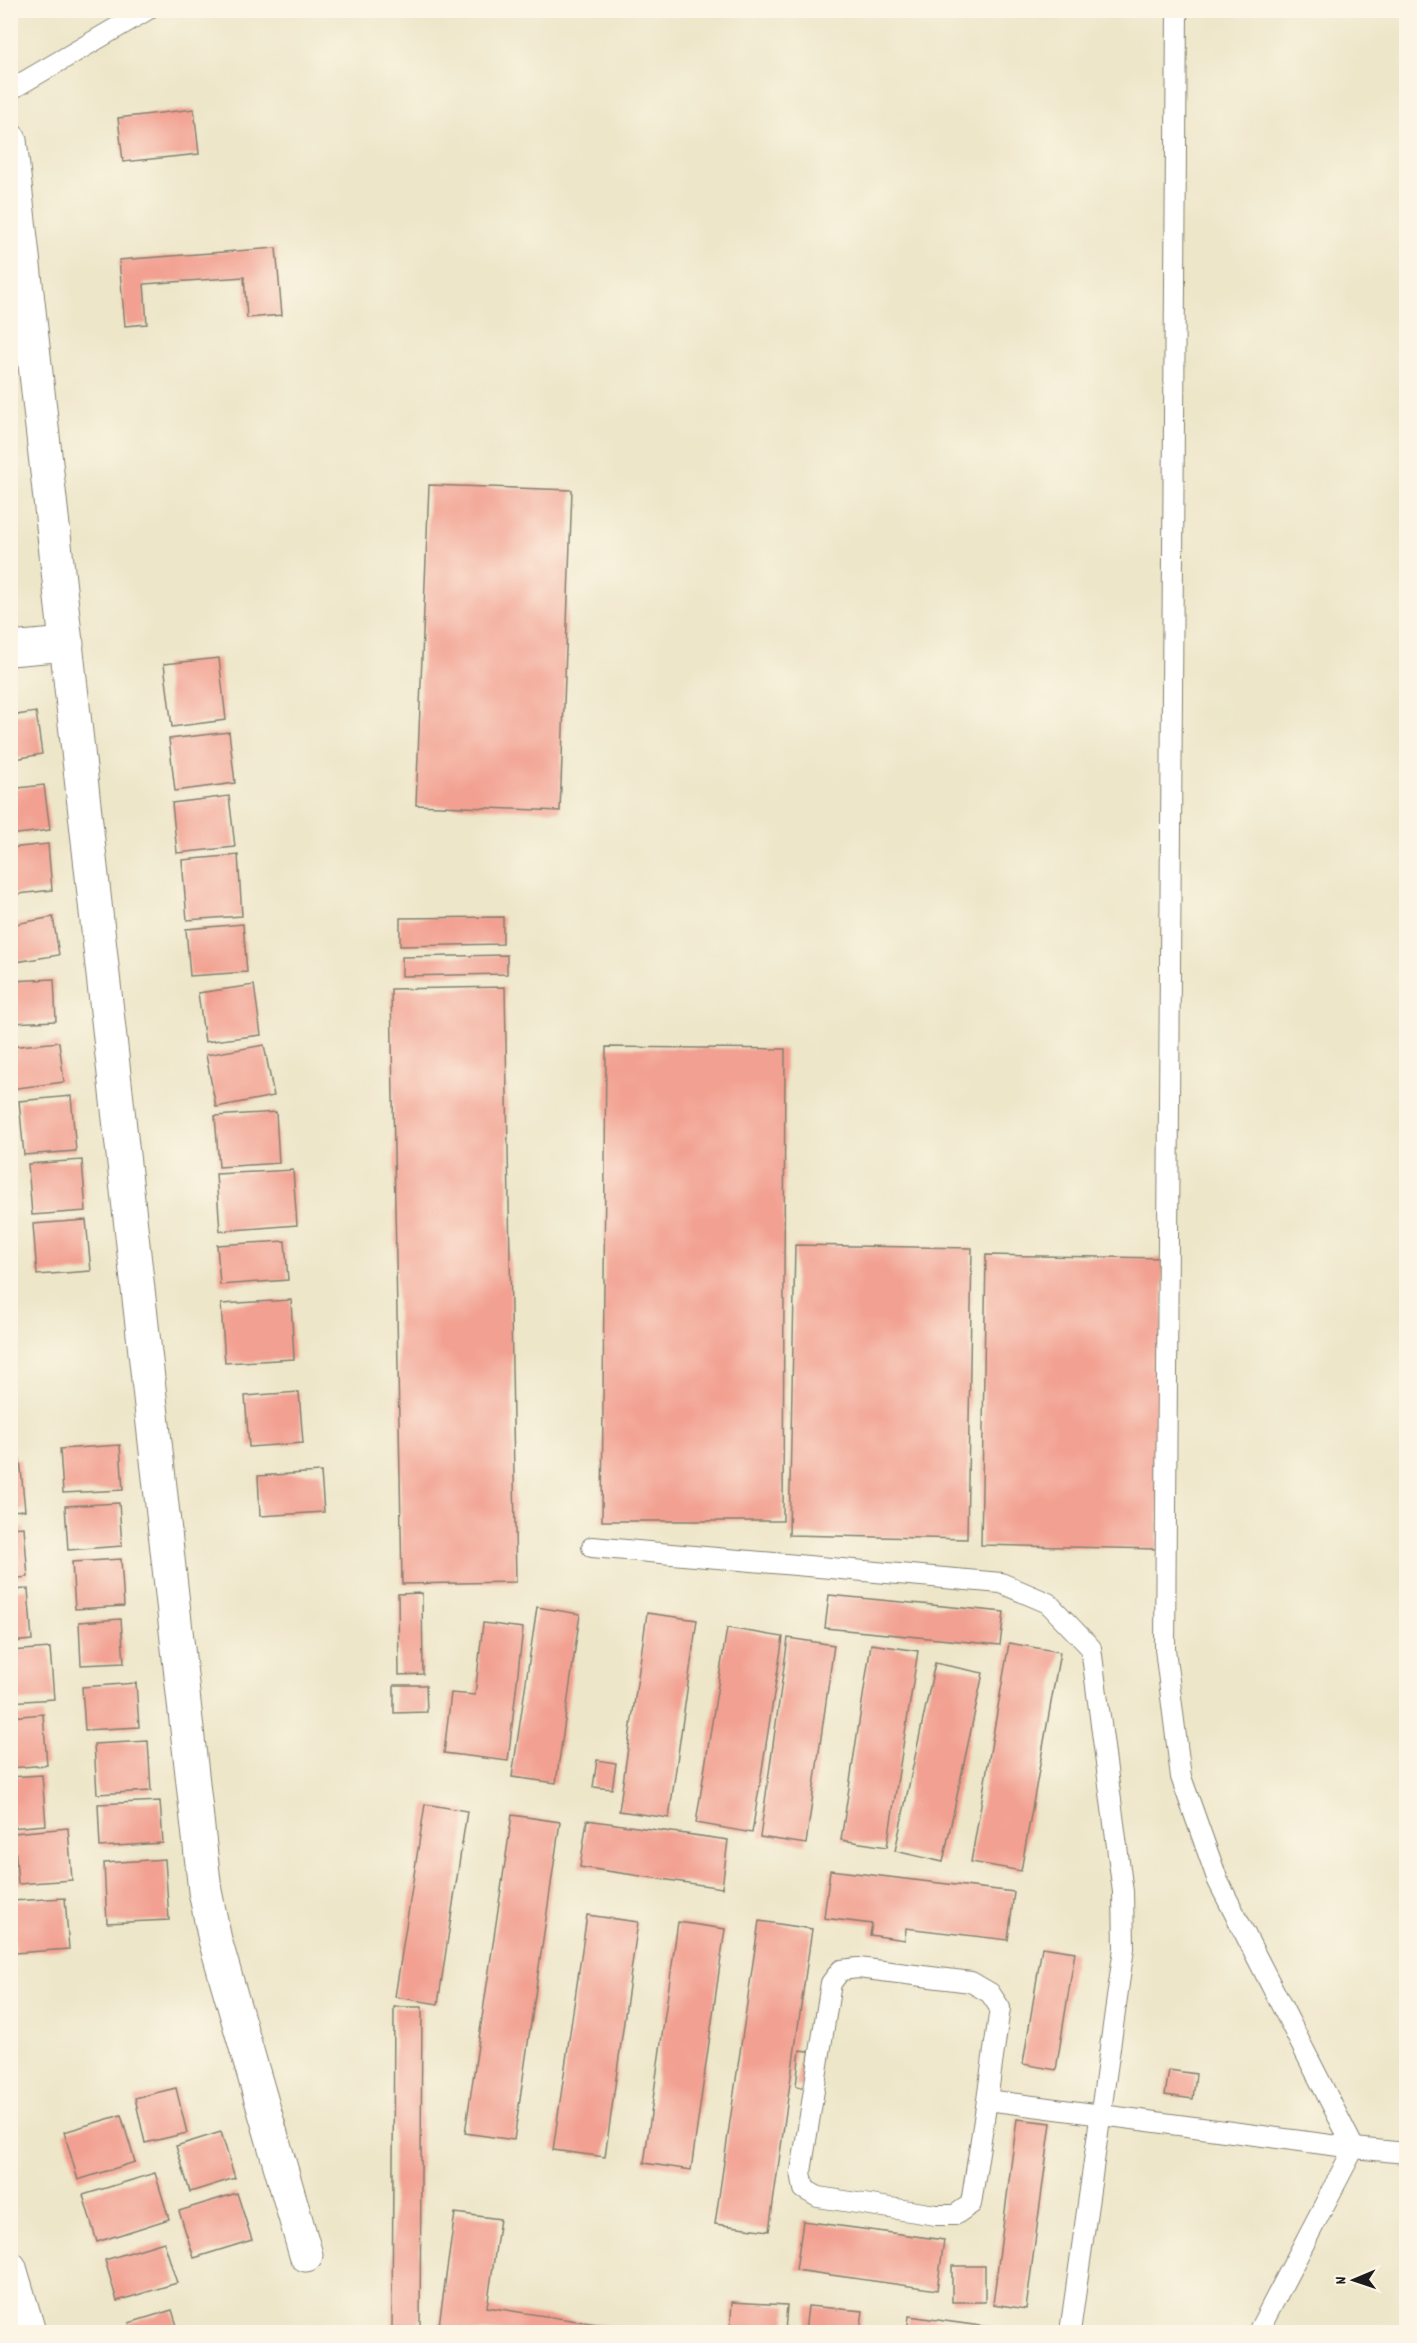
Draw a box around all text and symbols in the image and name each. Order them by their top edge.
north arrow [1324,2250,1384,2310]
text: N [1330,2276,1353,2285]

